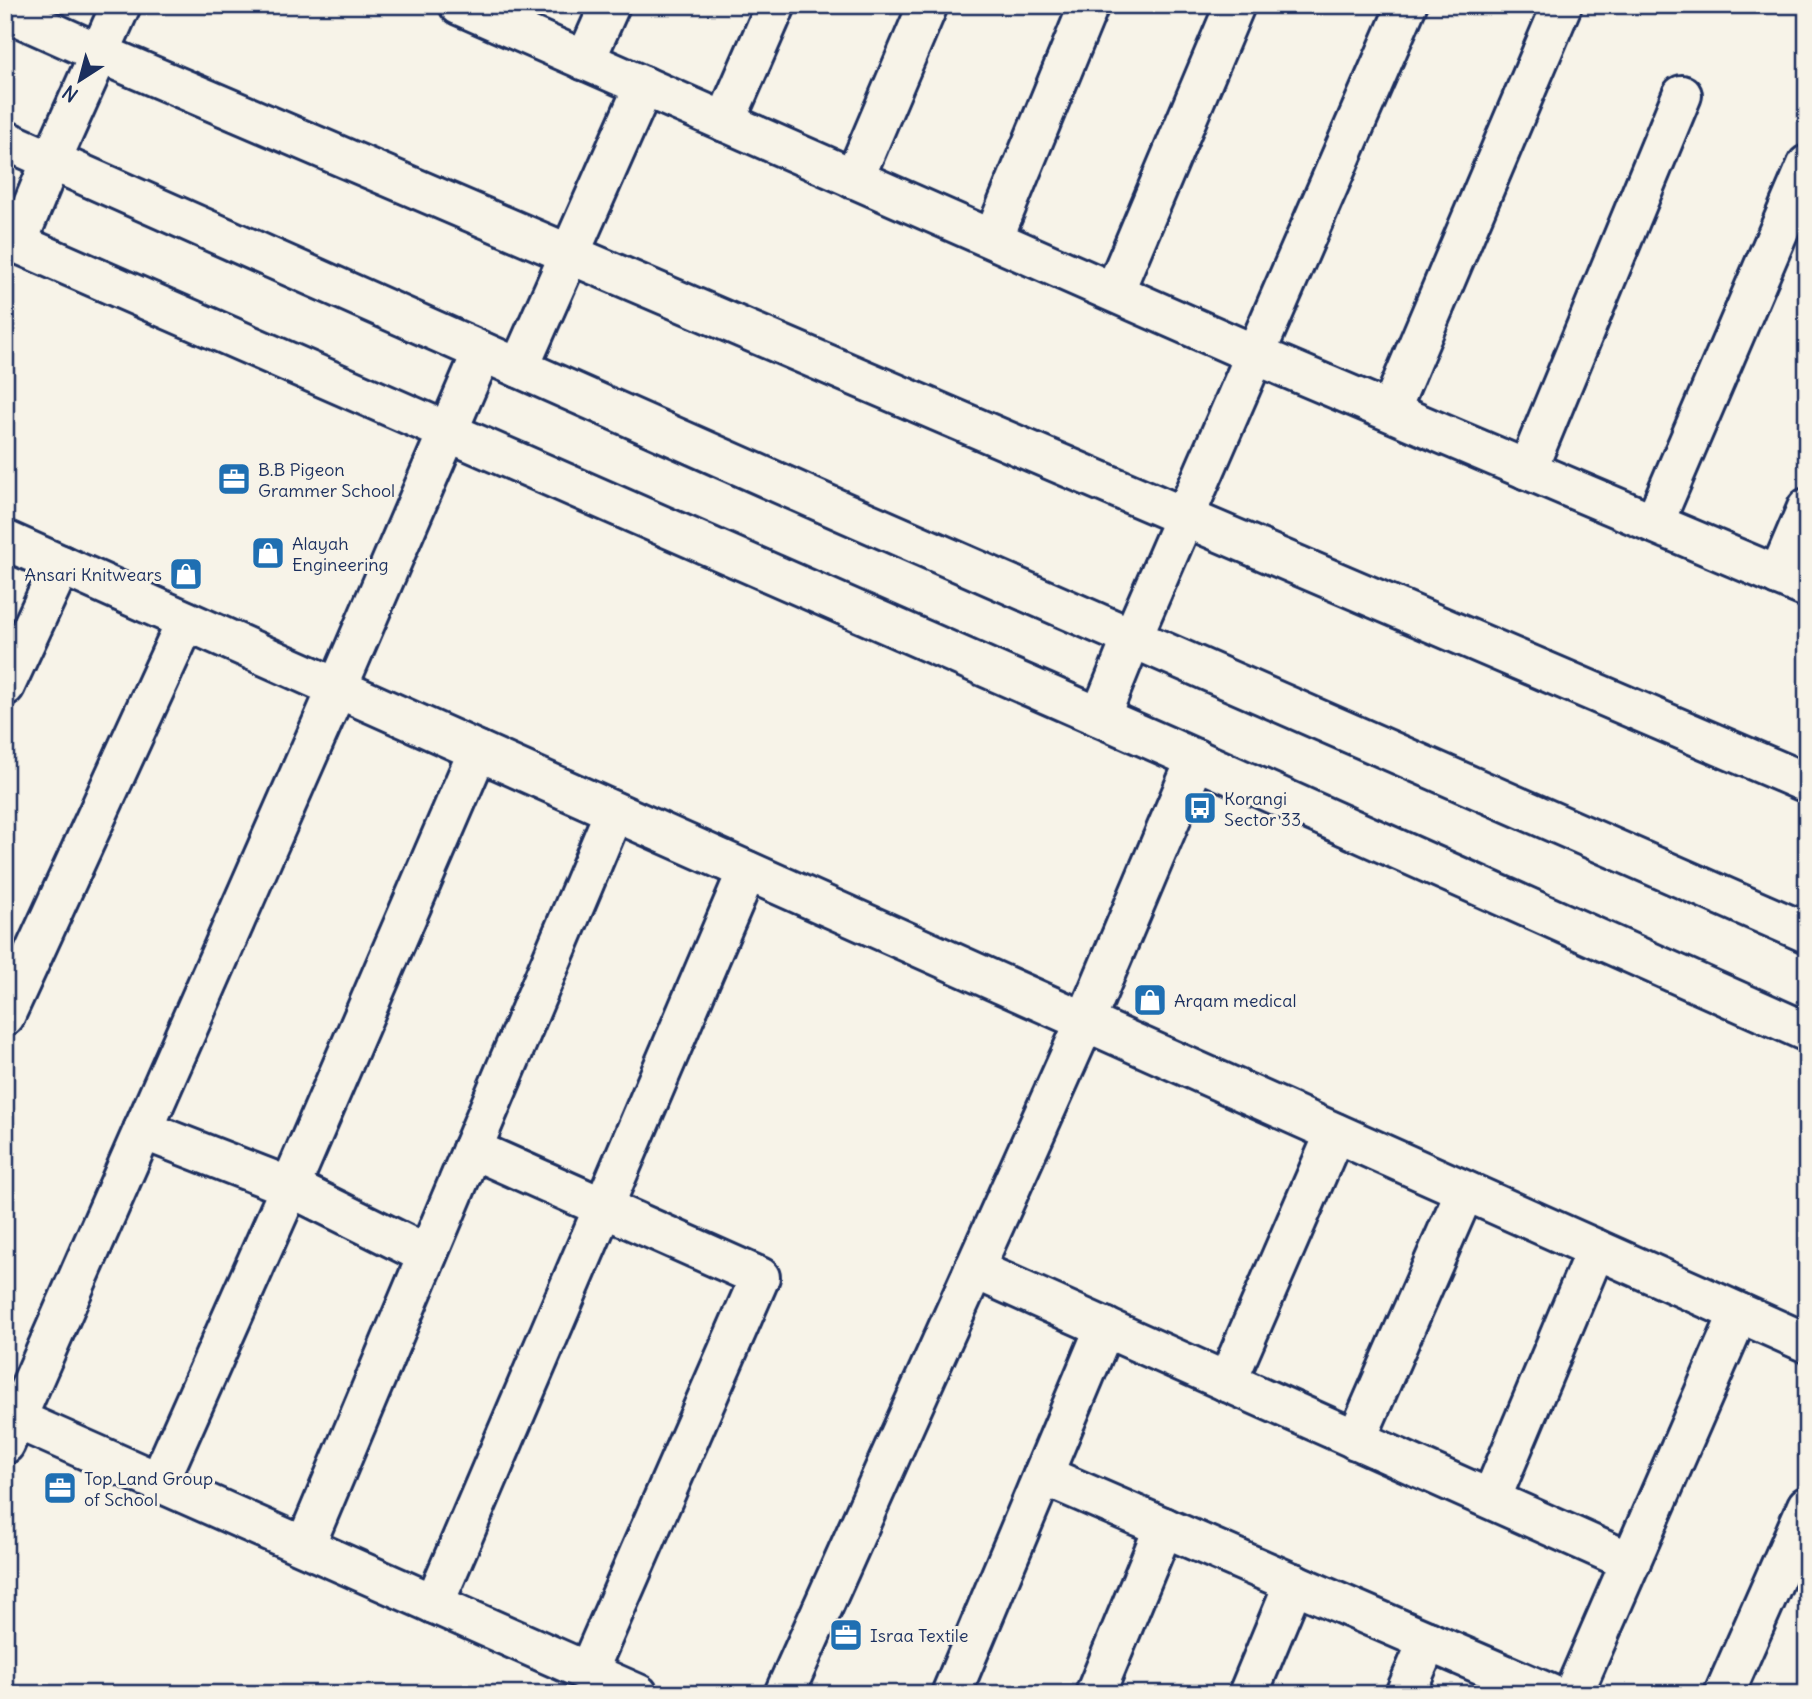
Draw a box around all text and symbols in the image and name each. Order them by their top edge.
north arrow [46,46,116,116]
text: N [58,80,82,107]
place label: B.B Pigeon Grammer School [258,458,395,502]
office icon: B.B Pigeon Grammer School [215,460,253,498]
place label: Alayah Engineering [292,532,389,576]
shop icon: Alayah Engineering [249,534,287,572]
shop icon: Ansari Knitwears [167,555,205,593]
place label: Ansari Knitwears [25,563,162,586]
place label: Korangi Sector 33 [1224,787,1301,831]
bus stop icon: Korangi Sector 33 [1181,789,1219,827]
shop icon: Arqam medical [1131,981,1169,1019]
place label: Arqam medical [1174,989,1296,1012]
place label: Top Land Group of School [84,1467,213,1511]
office icon: Top Land Group of School [41,1469,79,1507]
office icon: Israa Textile [827,1616,865,1654]
place label: Israa Textile [870,1624,969,1647]

